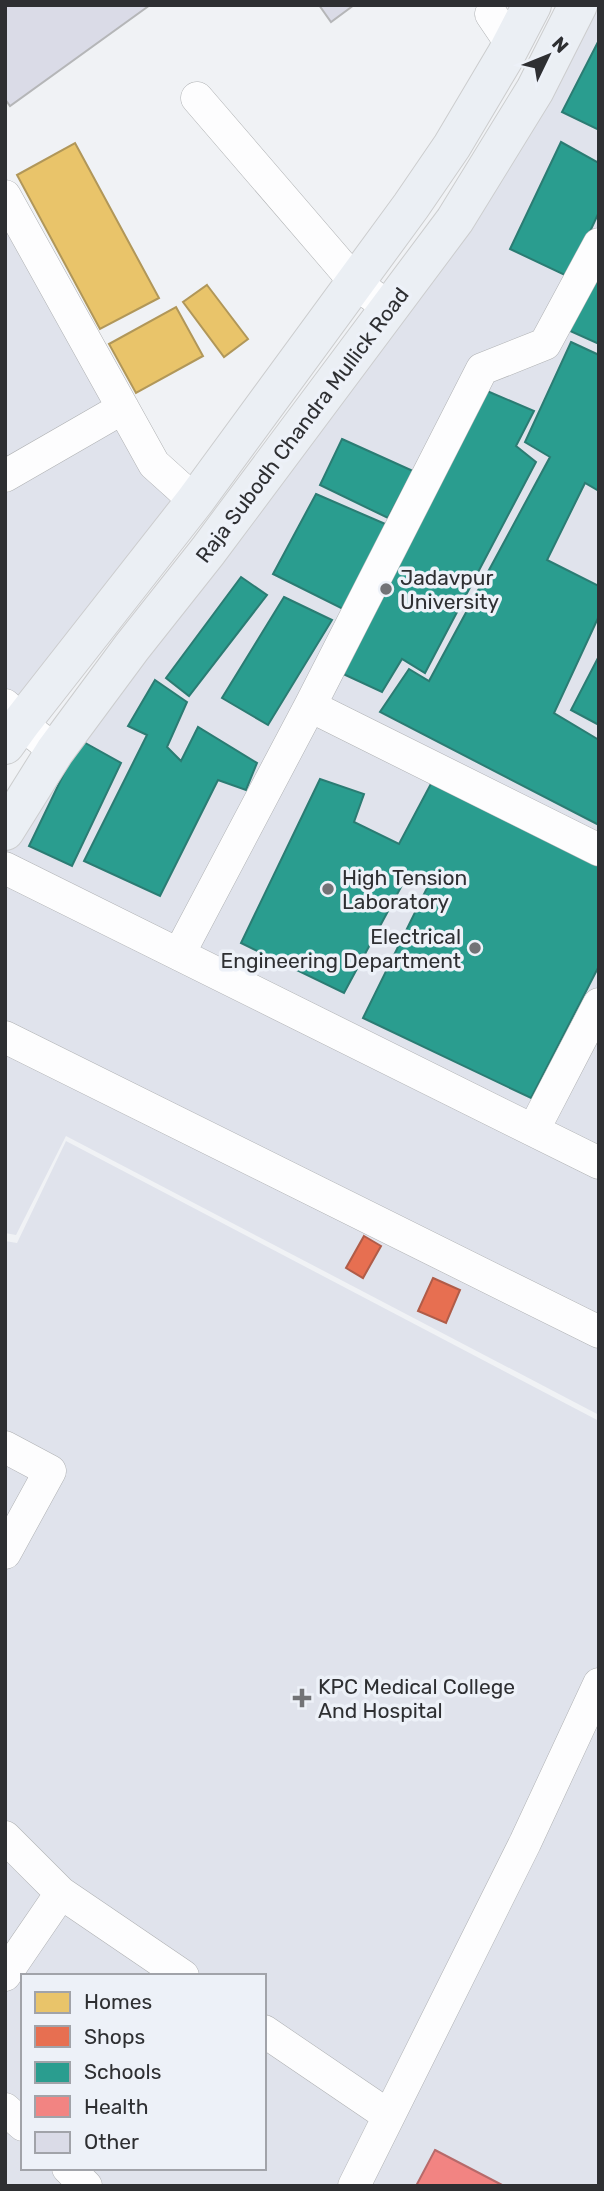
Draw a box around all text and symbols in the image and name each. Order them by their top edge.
north arrow [513,21,583,91]
text: N [547,32,573,58]
street label: Raja Subodh Chandra Mullick Road [190,282,414,568]
place label: Jadavpur University [400,565,500,614]
marker: Jadavpur University [378,581,394,597]
place label: High Tension Laboratory [342,865,467,914]
marker: High Tension Laboratory [320,881,336,897]
place label: Electrical Engineering Department [220,924,461,973]
marker: Electrical Engineering Department [467,940,483,956]
place label: KPC Medical College And Hospital [318,1674,515,1723]
marker: KPC Medical College And Hospital [292,1688,312,1708]
legend [21,1974,266,2170]
text: Homes [84,1989,152,2014]
text: Shops [84,2024,145,2049]
text: Schools [84,2059,161,2084]
text: Health [84,2094,148,2119]
text: Other [84,2129,139,2154]

